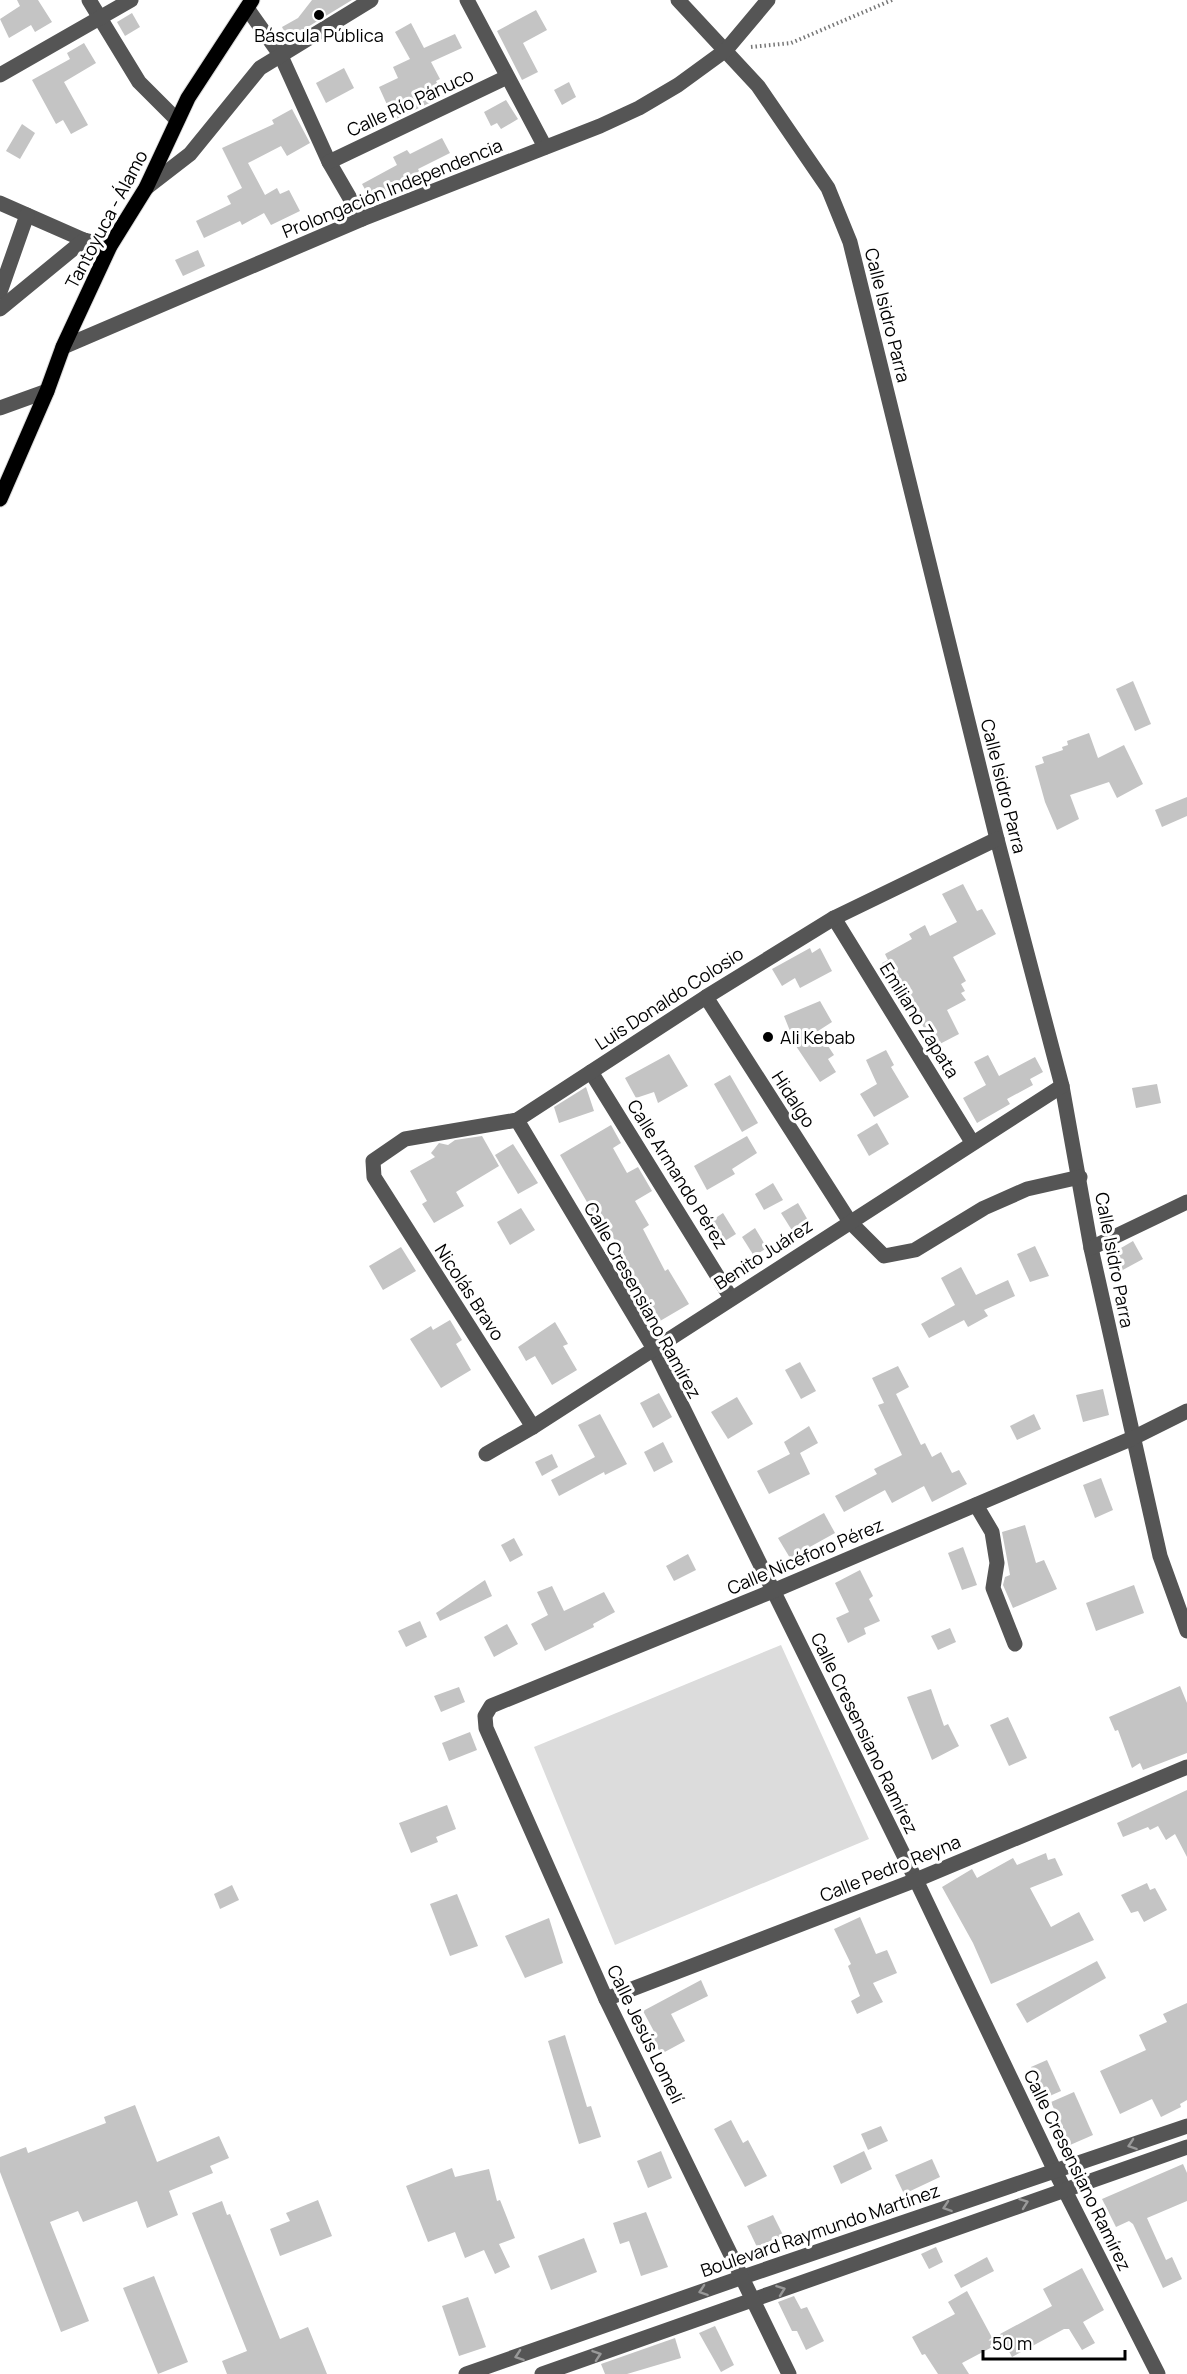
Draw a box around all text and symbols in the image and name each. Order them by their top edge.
marker: Báscula Pública [312,8,326,22]
place label: Báscula Pública [254,23,384,47]
street label: Calle Río Pánuco [343,62,477,142]
street label: Prolongación Independencia [278,133,506,243]
street label: Tantoyuca - Álamo [59,146,153,292]
street label: Calle Isidro Parra [860,245,916,385]
street label: Calle Isidro Parra [976,716,1032,856]
street label: Luis Donaldo Colosio [590,941,748,1055]
street label: Emiliano Zapata [875,958,965,1082]
place label: Ali Kebab [780,1025,855,1049]
marker: Ali Kebab [761,1030,775,1044]
street label: Hidalgo [767,1066,821,1132]
street label: Calle Armando Pérez [622,1095,734,1253]
street label: Calle Isidro Parra [1090,1190,1140,1330]
street label: Calle Cresensiano Ramírez [579,1197,707,1403]
street label: Benito Juárez [709,1213,817,1295]
street label: Nicolás Bravo [430,1239,510,1345]
street label: Calle Nicéforo Pérez [723,1512,887,1600]
street label: Calle Cresensiano Ramírez [806,1628,924,1838]
street label: Calle Pedro Reyna [816,1829,964,1907]
street label: Calle Jesús Lomelí [602,1961,690,2107]
street label: Calle Cresensiano Ramírez [1019,2065,1137,2275]
one-way arrow [1127,2138,1137,2150]
street label: Boulevard Raymundo Martínez [697,2178,943,2282]
one-way arrow [1018,2198,1029,2211]
one-way arrow [942,2200,953,2213]
one-way arrow [698,2283,709,2296]
one-way arrow [775,2285,786,2298]
scale bar [983,2323,1126,2361]
text: 50 m [992,2331,1032,2355]
one-way arrow [514,2348,525,2361]
one-way arrow [591,2349,602,2362]

